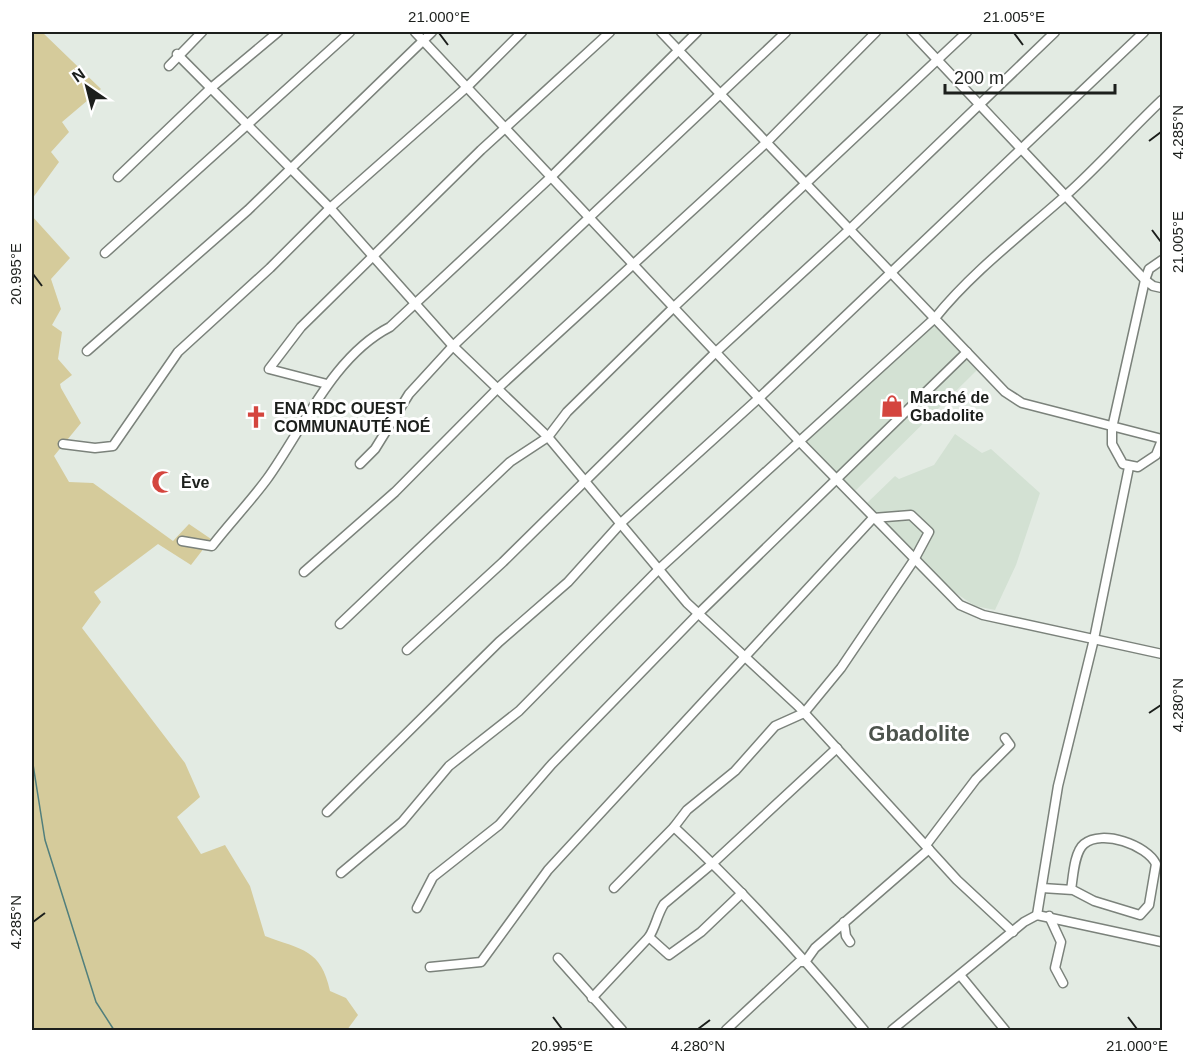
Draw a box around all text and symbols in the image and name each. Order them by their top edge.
text: 21.000°E [408,8,470,25]
text: 21.005°E [983,8,1045,25]
north arrow [57,57,117,117]
scale bar [945,57,1114,95]
text: N [69,65,88,85]
text: 200 m [954,68,1004,88]
text: 4.285°N [1169,105,1186,159]
text: 21.005°E [1169,211,1186,273]
text: 20.995°E [7,243,24,305]
place label: Marché de Gbadolite [910,389,989,424]
shop icon: Marché de Gbadolite [879,393,905,419]
place label: ENA RDC OUEST COMMUNAUTÉ NOÉ [274,400,431,435]
church icon: ENA RDC OUEST COMMUNAUTÉ NOÉ [243,404,269,430]
mosque icon: Ève [150,469,176,495]
place label: Ève [181,473,210,491]
text: 4.280°N [1169,678,1186,732]
district label: Gbadolite [868,721,970,746]
text: 4.285°N [7,895,24,949]
text: 20.995°E [531,1037,593,1054]
text: 4.280°N [671,1037,725,1054]
text: 21.000°E [1106,1037,1168,1054]

